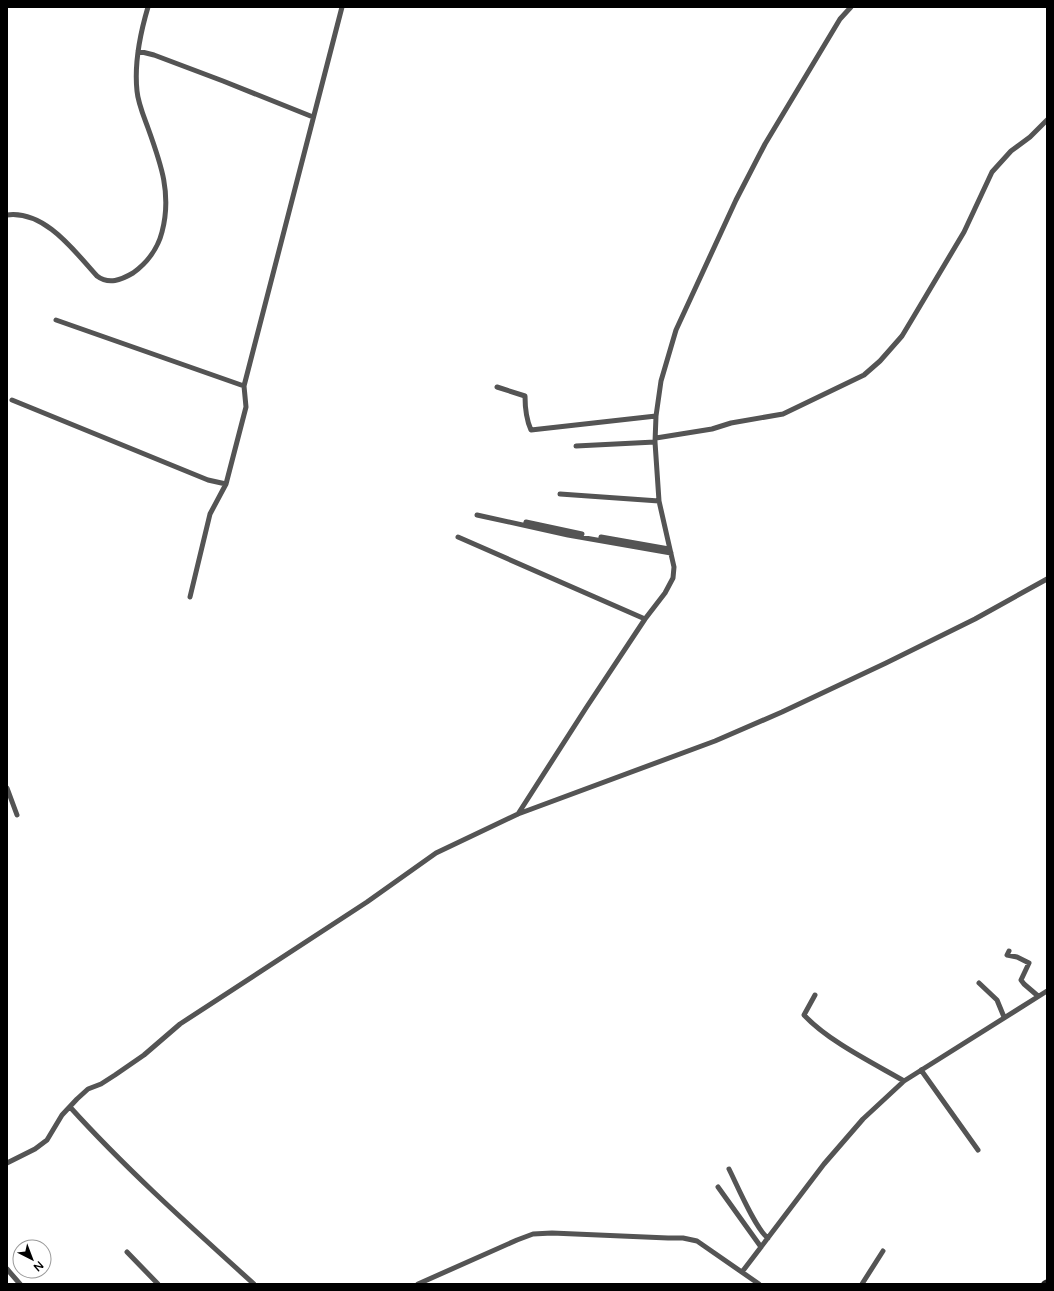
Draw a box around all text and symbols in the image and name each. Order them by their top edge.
north arrow [12,1239,52,1279]
text: N [31,1258,46,1274]

